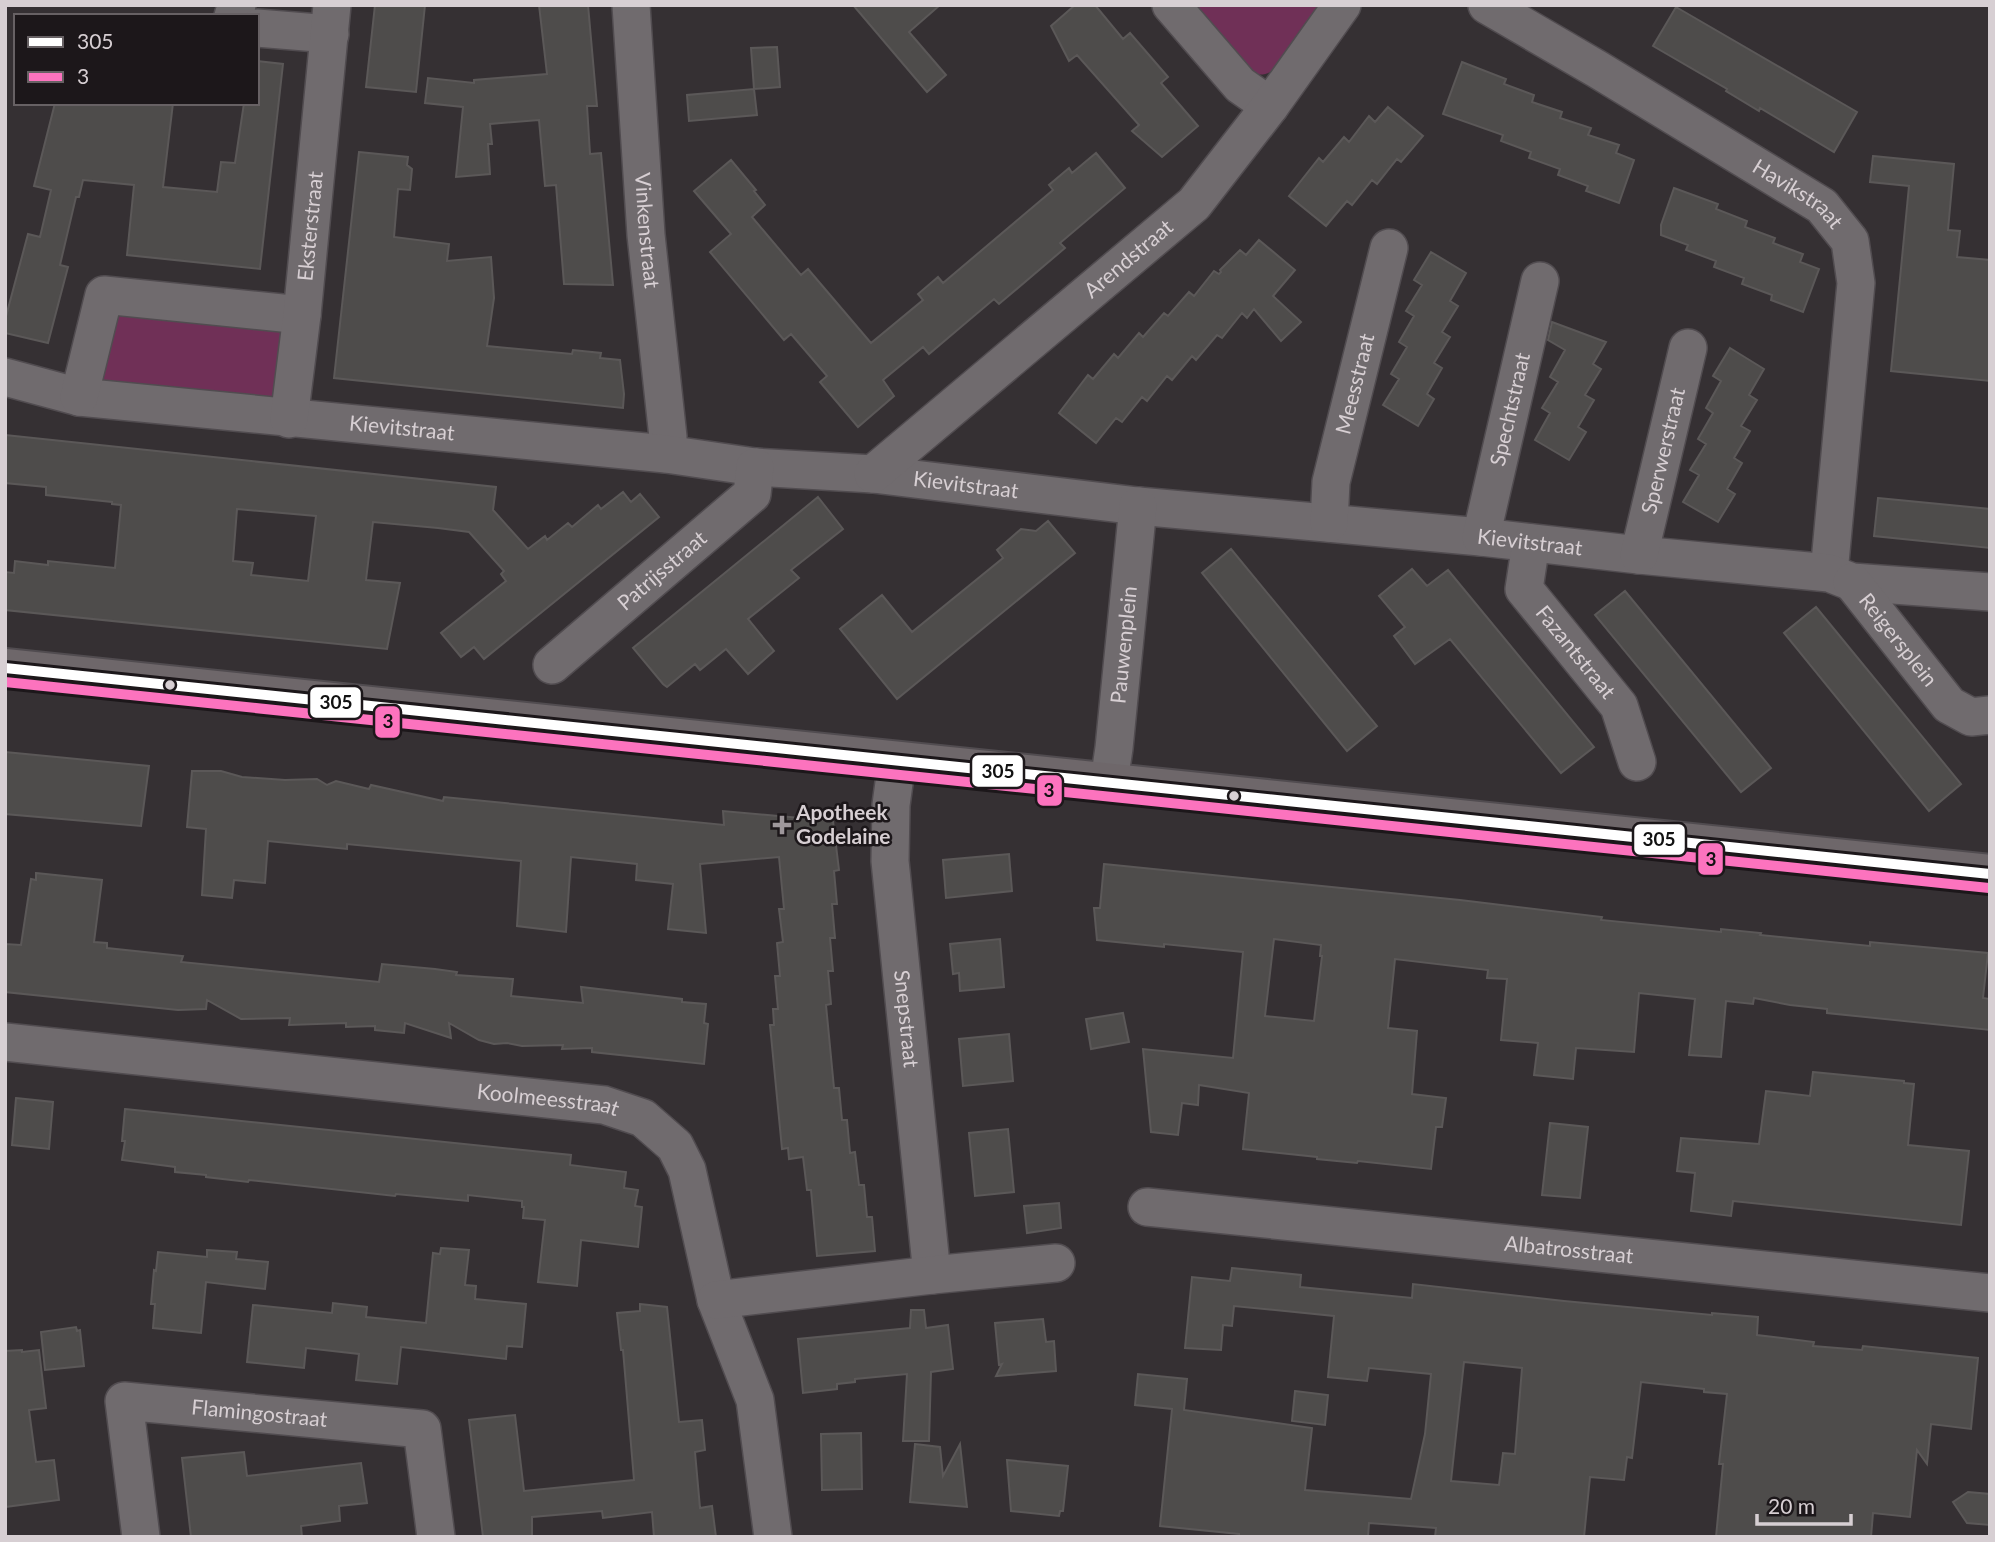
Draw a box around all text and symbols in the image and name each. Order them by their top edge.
legend [14,14,259,105]
text: 305 [77,28,114,53]
text: 3 [77,63,89,88]
street label: Havikstraat [1749,153,1849,233]
street label: Eksterstraat [291,169,327,282]
street label: Vinkenstraat [631,172,666,290]
street label: Arendstraat [1078,213,1178,302]
street label: Meesstraat [1329,330,1378,437]
street label: Spechtstraat [1484,349,1534,468]
street label: Sperwerstraat [1635,384,1689,516]
street label: Kievitstraat [348,409,456,444]
street label: Kievitstraat [912,465,1020,503]
street label: Kievitstraat [1476,523,1584,560]
street label: Patrijsstraat [612,524,711,615]
street label: Pauwenplein [1104,585,1141,705]
street label: Reigersplein [1855,588,1943,691]
street label: Fazantstraat [1531,600,1622,703]
unlabelled marker [163,678,177,692]
line badge: 305 [309,686,362,719]
text: 305 [319,690,353,713]
line badge: 3 [374,705,401,739]
text: 3 [382,709,394,732]
line badge: 305 [971,754,1024,788]
text: 305 [981,759,1015,782]
line badge: 3 [1036,774,1063,807]
text: 3 [1043,778,1055,801]
unlabelled marker [1227,789,1241,803]
place label: Apotheek Godelaine [795,799,891,848]
marker: Apotheek Godelaine [774,817,790,833]
line badge: 305 [1633,823,1686,856]
text: 305 [1642,827,1676,850]
line badge: 3 [1697,842,1724,876]
text: 3 [1705,847,1717,870]
street label: Snepstraat [890,969,925,1069]
street label: Koolmeesstraat [476,1078,623,1120]
street label: Albatrosstraat [1503,1230,1635,1268]
street label: Flamingostraat [191,1393,329,1431]
scale bar [1757,1482,1852,1526]
text: 20 m [1768,1493,1815,1518]

